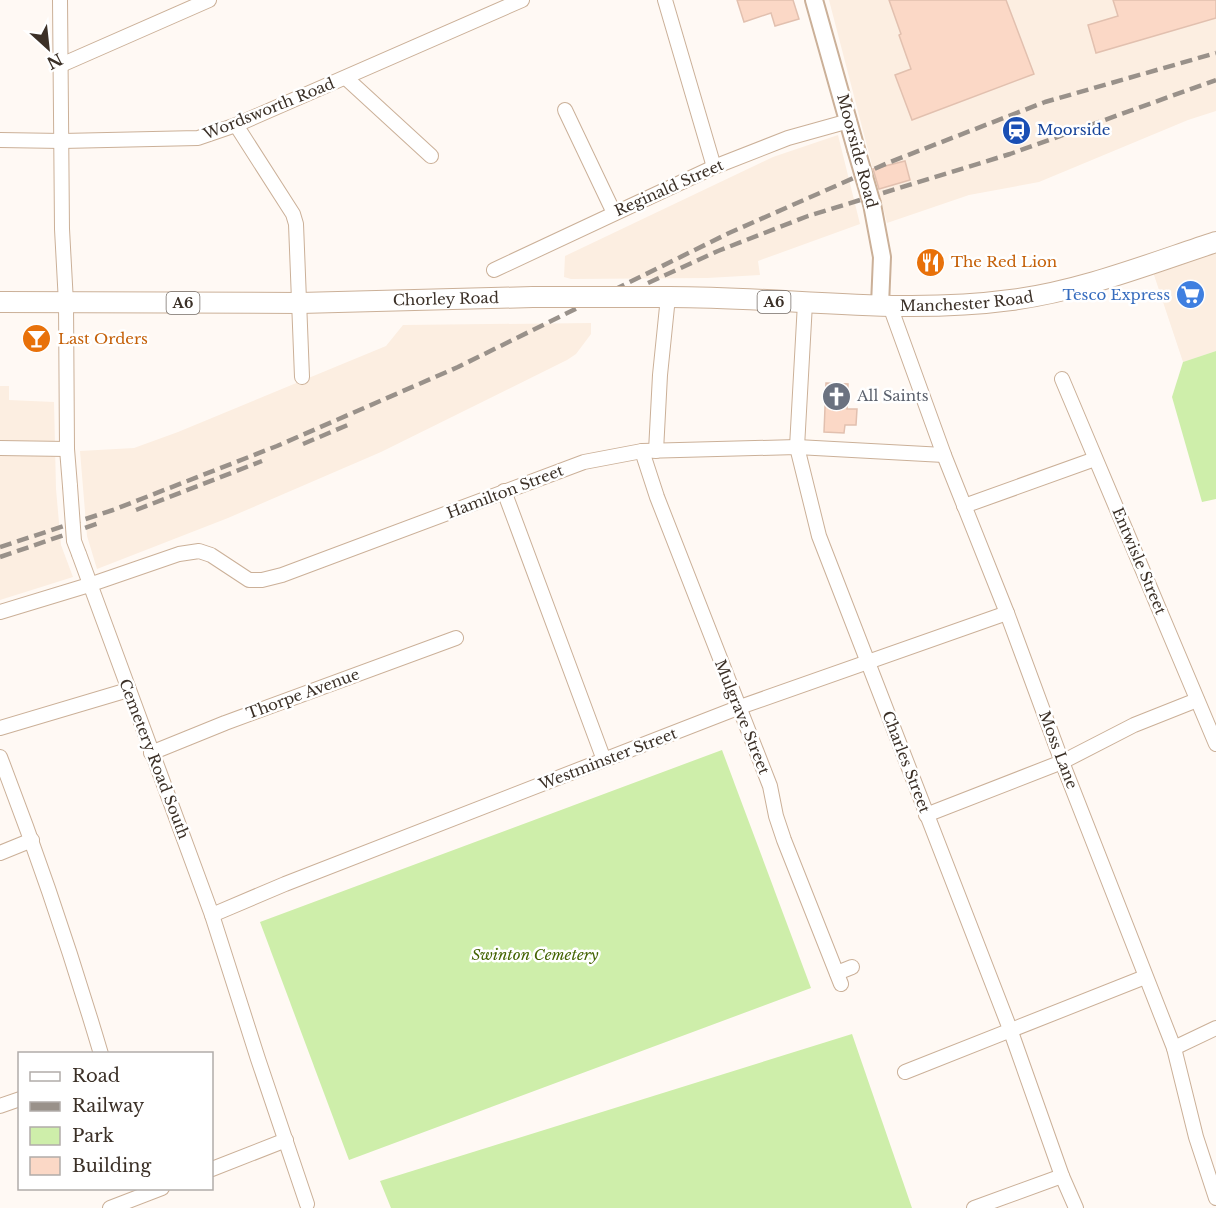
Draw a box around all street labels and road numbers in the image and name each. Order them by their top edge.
street label: Wordsworth Road [200,74,337,144]
street label: Moorside Road [833,92,882,210]
street label: Reginald Street [611,155,727,220]
street label: Manchester Road [900,287,1035,315]
street label: Chorley Road [393,288,499,310]
road number: A6 [758,291,790,313]
road number: A6 [166,292,200,314]
street label: Hamilton Street [444,460,566,523]
street label: Entwisle Street [1108,504,1171,618]
street label: Mulgrave Street [711,657,774,777]
street label: Thorpe Avenue [244,664,362,723]
street label: Cemetery Road South [115,676,194,842]
street label: Charles Street [878,708,935,816]
street label: Moss Lane [1035,708,1082,791]
street label: Westminster Street [535,723,680,794]

